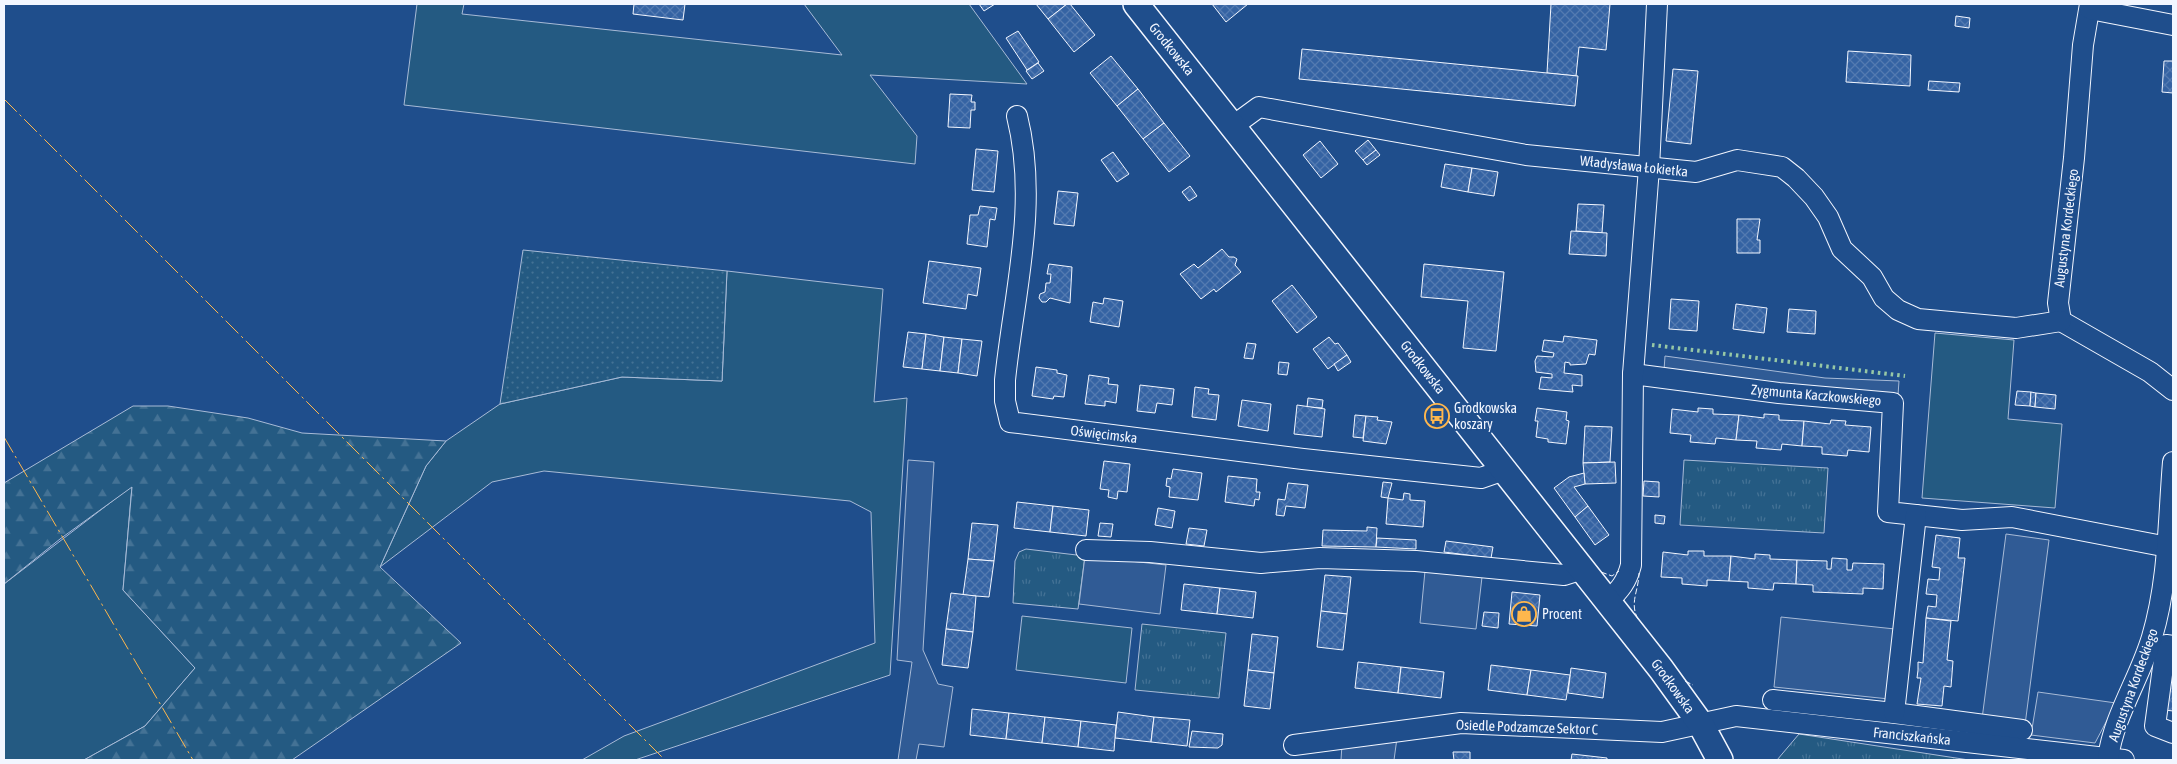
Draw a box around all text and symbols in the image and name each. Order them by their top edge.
street label: Grodkowska [1146,19,1198,79]
street label: Władysława Łokietka [1579,152,1689,180]
street label: Augustyna Kordeckiego [2051,168,2081,288]
street label: Grodkowska [1397,337,1449,397]
street label: Zygmunta Kaczkowskiego [1750,381,1882,409]
place label: Grodkowska koszary [1454,400,1517,432]
bus stop icon: Grodkowska koszary [1424,403,1450,429]
street label: Oświęcimska [1070,422,1138,446]
shop icon: Procent [1511,601,1537,627]
place label: Procent [1542,606,1582,622]
street label: Augustyna Kordeckiego [2105,626,2161,744]
street label: Grodkowska [1648,656,1698,716]
street label: Osiedle Podzamcze Sektor C [1456,717,1599,738]
street label: Franciszkańska [1872,724,1952,748]

